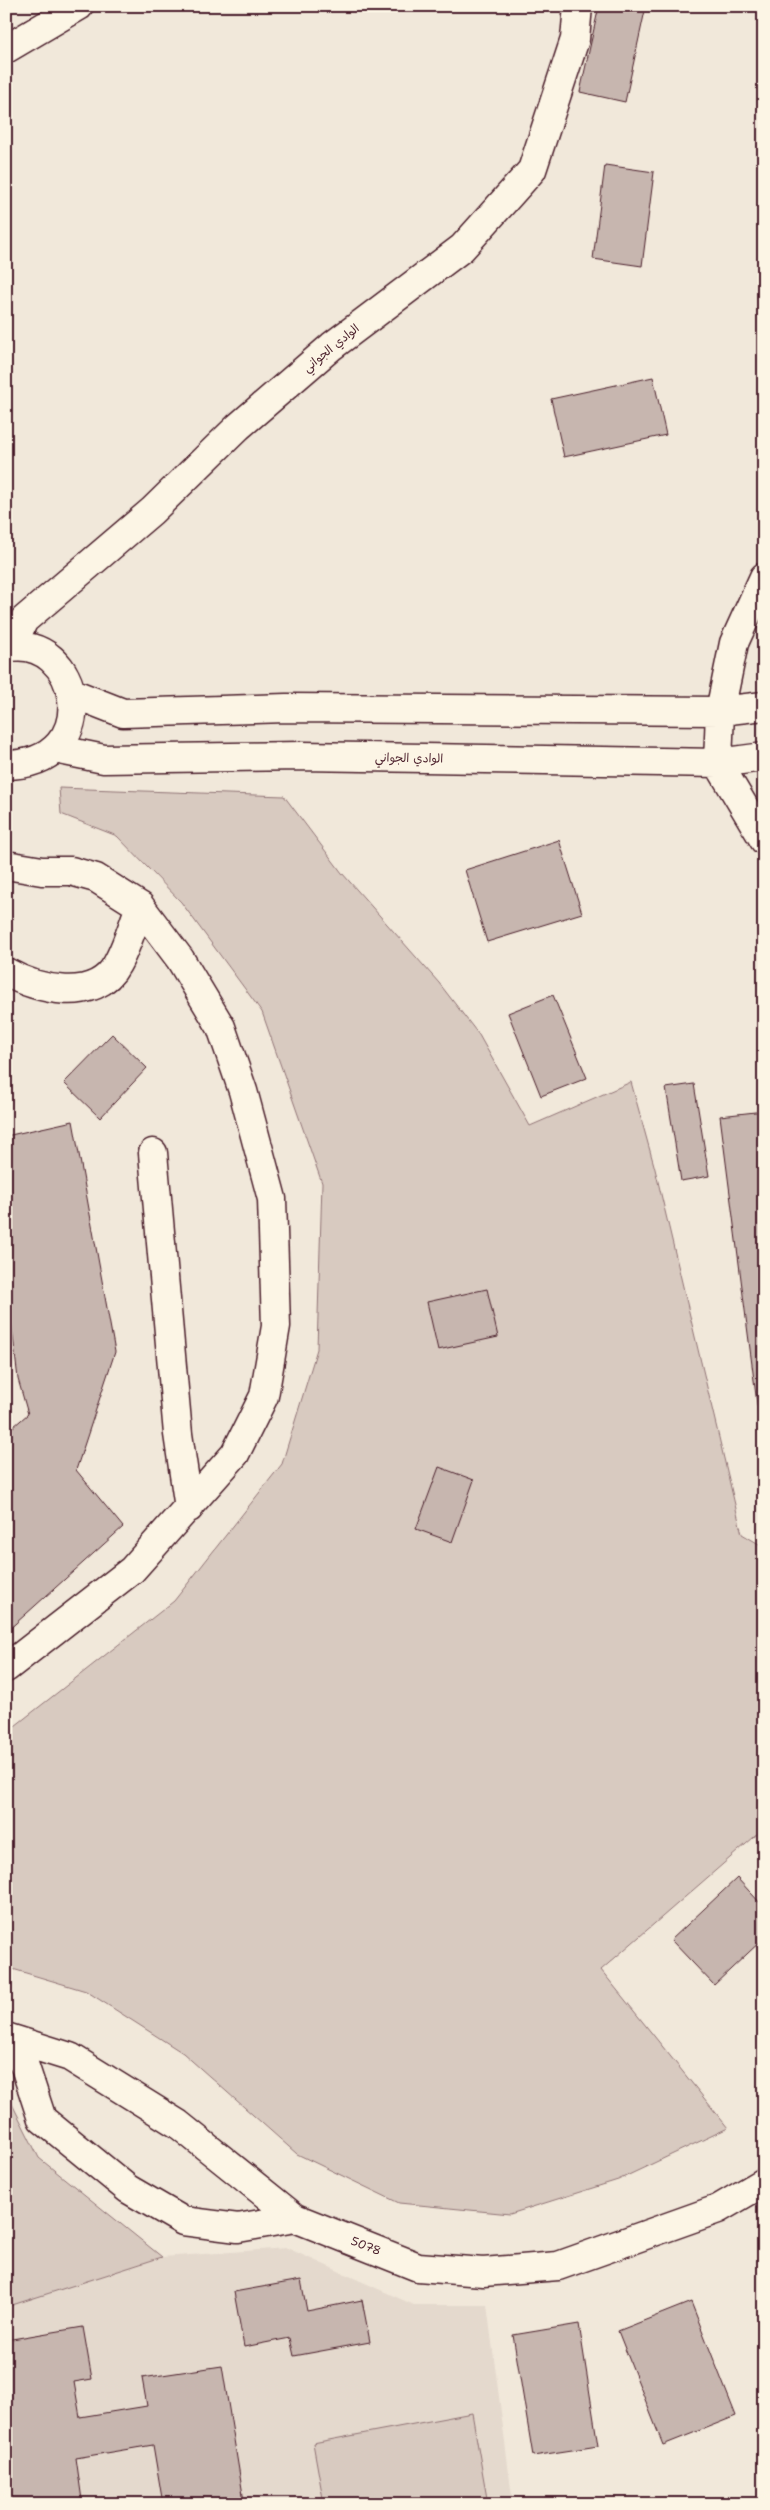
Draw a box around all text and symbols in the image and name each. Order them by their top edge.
street label: الوادي الجواني [299,320,365,378]
street label: الوادي الجواني [375,749,443,770]
street label: 5078 [349,2233,383,2259]

